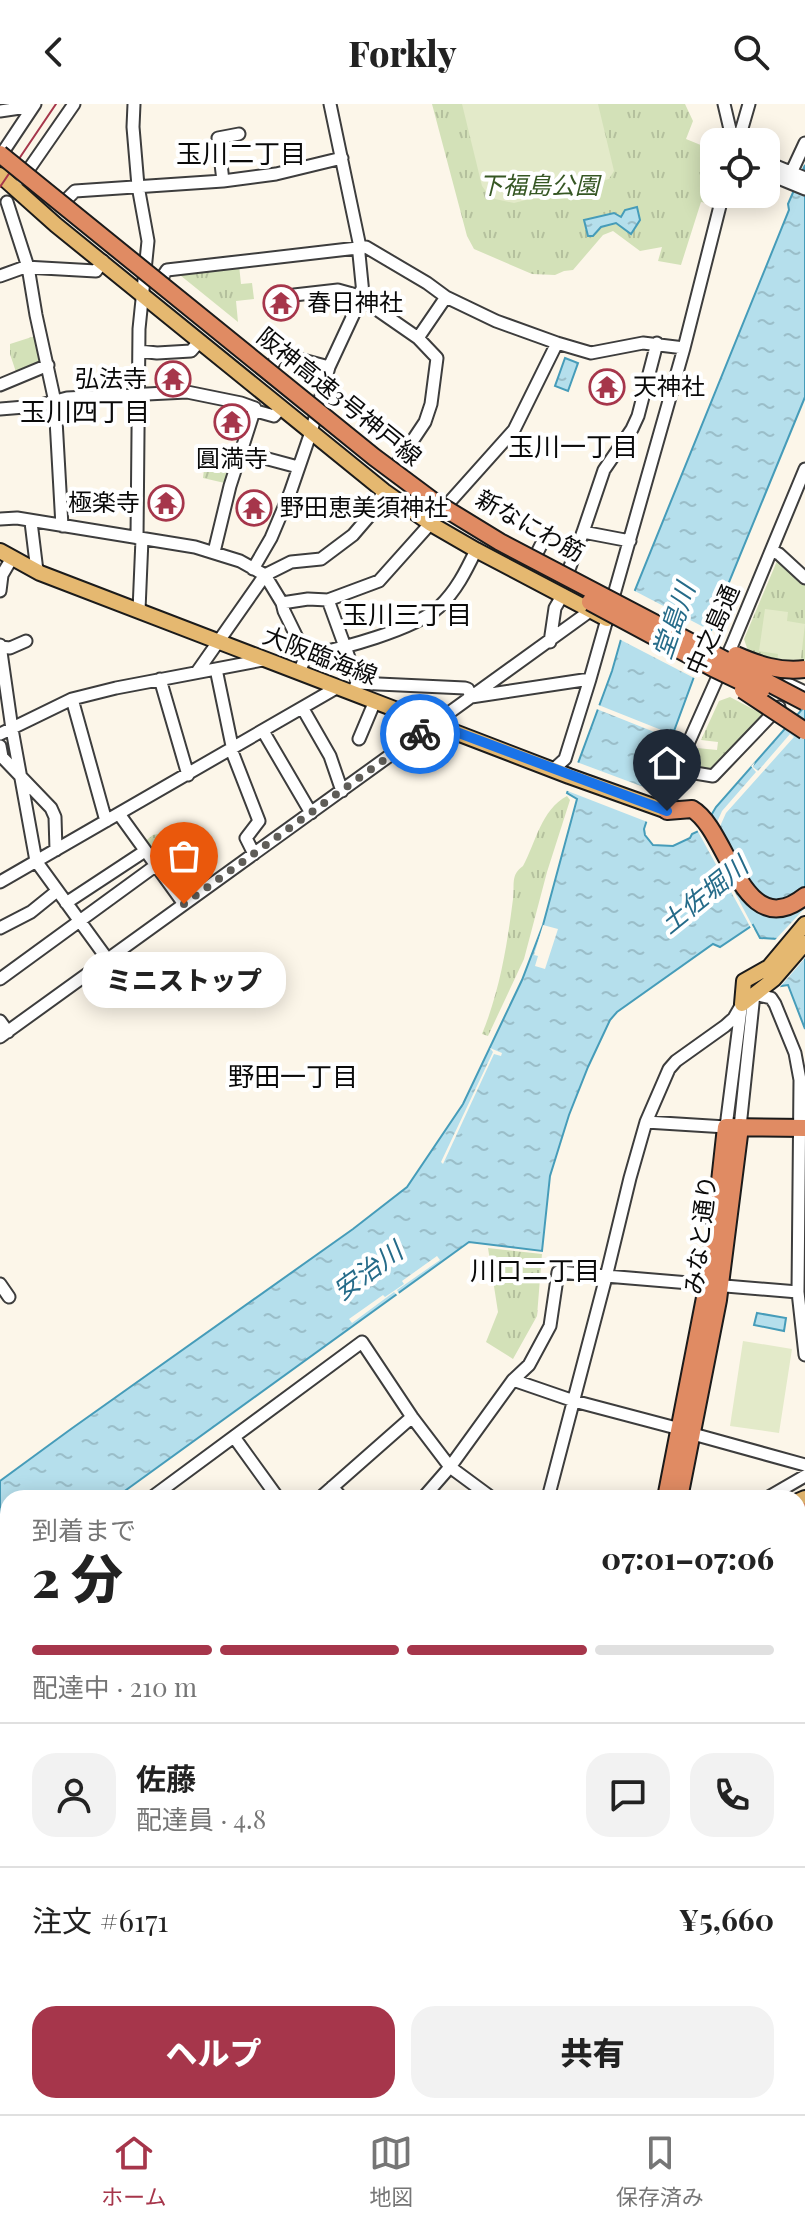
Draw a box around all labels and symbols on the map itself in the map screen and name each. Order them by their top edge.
district label: 玉川二丁目 [176,135,306,170]
park label: 下福島公園 [479,168,602,200]
temple icon: 春日神社 [262,284,300,322]
place label: 春日神社 [307,285,403,317]
street label: 阪神高速3号神戸線 [251,319,429,472]
temple icon: 弘法寺 [154,360,192,398]
place label: 弘法寺 [75,361,147,393]
temple icon: 天神社 [588,368,626,406]
place label: 天神社 [633,369,705,401]
district label: 玉川四丁目 [20,393,150,428]
temple icon: 圓満寺 [213,403,251,441]
district label: 玉川一丁目 [508,428,638,463]
place label: 圓満寺 [196,441,268,473]
street label: 新なにわ筋 [471,481,591,567]
temple icon: 極楽寺 [147,484,185,522]
place label: 極楽寺 [68,485,140,517]
temple icon: 野田恵美須神社 [235,489,273,527]
place label: 野田恵美須神社 [280,490,448,522]
water label: 堂島川 [643,575,703,663]
street label: 中之島通 [677,579,745,680]
district label: 玉川三丁目 [342,596,472,631]
street label: 大阪臨海線 [259,618,382,691]
courier [380,694,460,774]
pin [633,729,701,811]
pin [150,822,218,904]
water label: 土佐堀川 [652,846,757,940]
callout: ミニストップ [82,952,286,1008]
district label: 野田一丁目 [228,1058,358,1093]
street label: みなと通り [676,1173,722,1296]
water label: 安治川 [325,1231,411,1307]
district label: 川口二丁目 [470,1252,600,1287]

